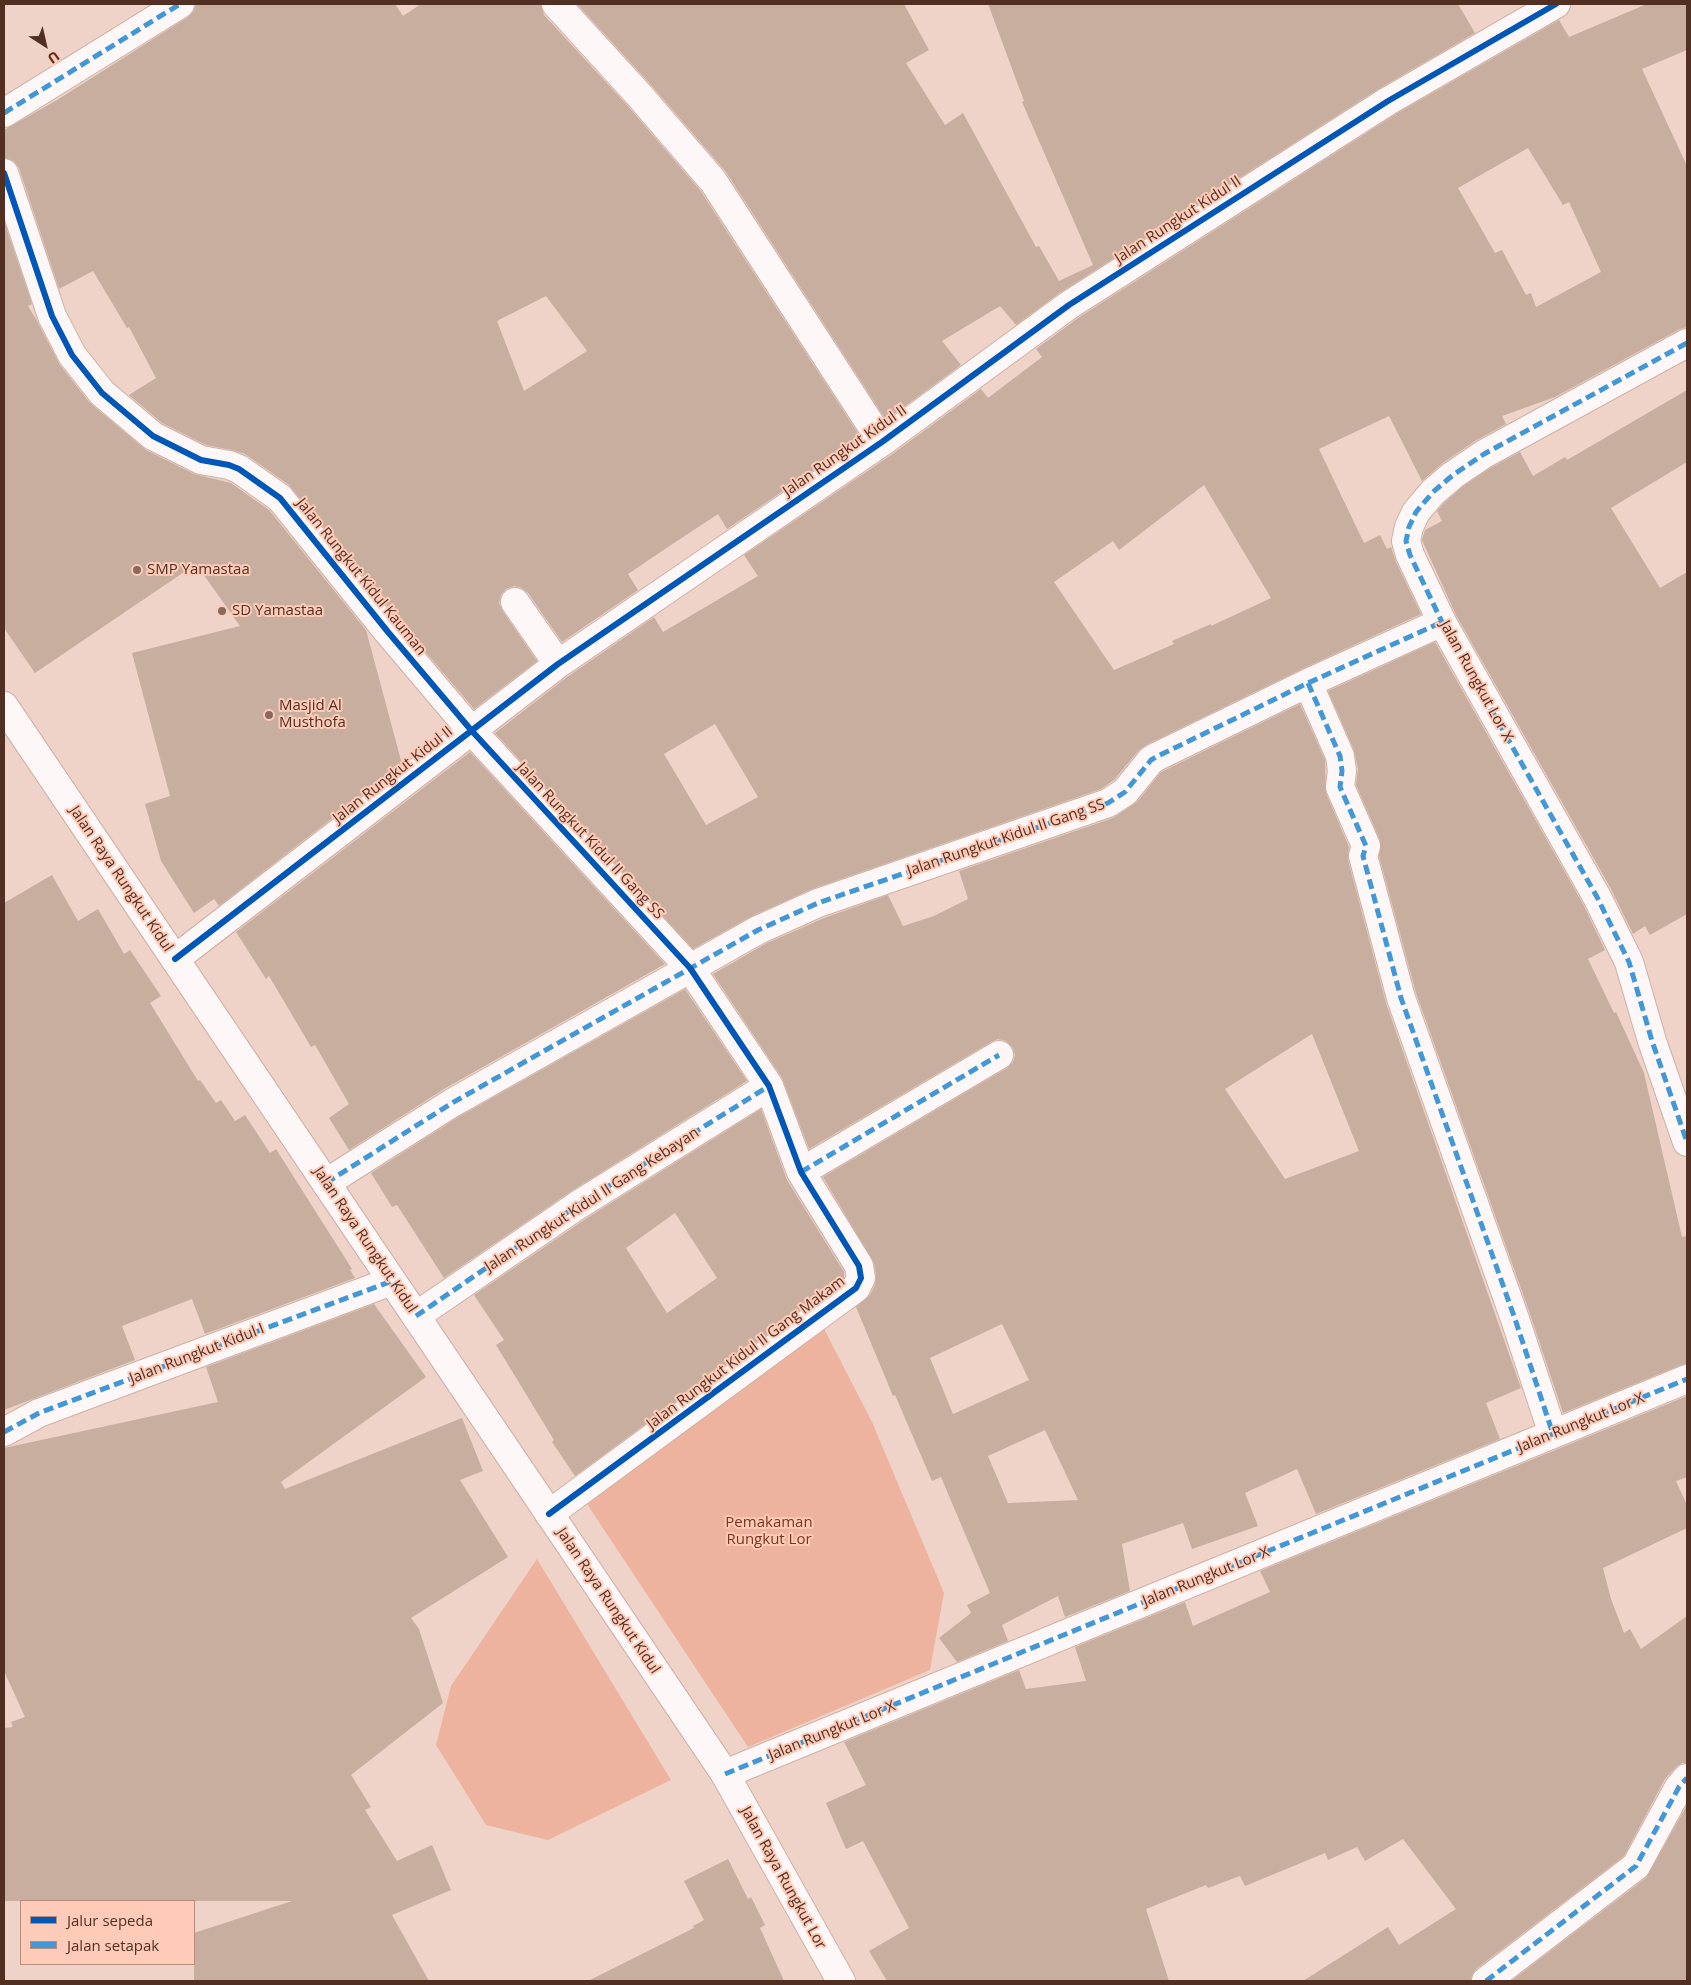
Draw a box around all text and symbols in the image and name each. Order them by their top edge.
north arrow [20,20,70,70]
text: U [44,47,64,69]
street label: Jalan Rungkut Kidul II [1111,172,1245,268]
street label: Jalan Rungkut Kidul II [780,401,910,501]
street label: Jalan Rungkut Kidul Kauman [292,495,430,659]
place label: SMP Yamastaa [147,561,250,579]
marker: SMP Yamastaa [131,564,143,576]
place label: SD Yamastaa [232,602,323,620]
marker: SD Yamastaa [216,605,228,617]
street label: Jalan Rungkut Lor X [1435,617,1517,745]
place label: Masjid Al Musthofa [279,697,346,732]
marker: Masjid Al Musthofa [263,709,275,721]
street label: Jalan Rungkut Kidul II [329,723,457,827]
street label: Jalan Rungkut Kidul II Gang SS [513,759,667,923]
street label: Jalan Rungkut Kidul II Gang SS [905,796,1107,880]
street label: Jalan Raya Rungkut Kidul [65,803,177,955]
street label: Jalan Rungkut Kidul II Gang Kebayan [482,1124,702,1276]
street label: Jalan Raya Rungkut Kidul [309,1164,421,1316]
street label: Jalan Rungkut Kidul II Gang Makam [643,1273,849,1433]
street label: Jalan Rungkut Kidul I [127,1320,267,1388]
street label: Jalan Rungkut Lor X [1515,1389,1647,1457]
park label: Pemakaman Rungkut Lor [725,1514,813,1549]
street label: Jalan Raya Rungkut Kidul [552,1525,664,1677]
street label: Jalan Rungkut Lor X [1140,1543,1272,1611]
street label: Jalan Rungkut Lor X [766,1697,898,1765]
street label: Jalan Raya Rungkut Lor [736,1804,830,1952]
legend [20,1900,195,1965]
text: Jalur sepeda [67,1910,153,1930]
text: Jalan setapak [67,1935,159,1955]

